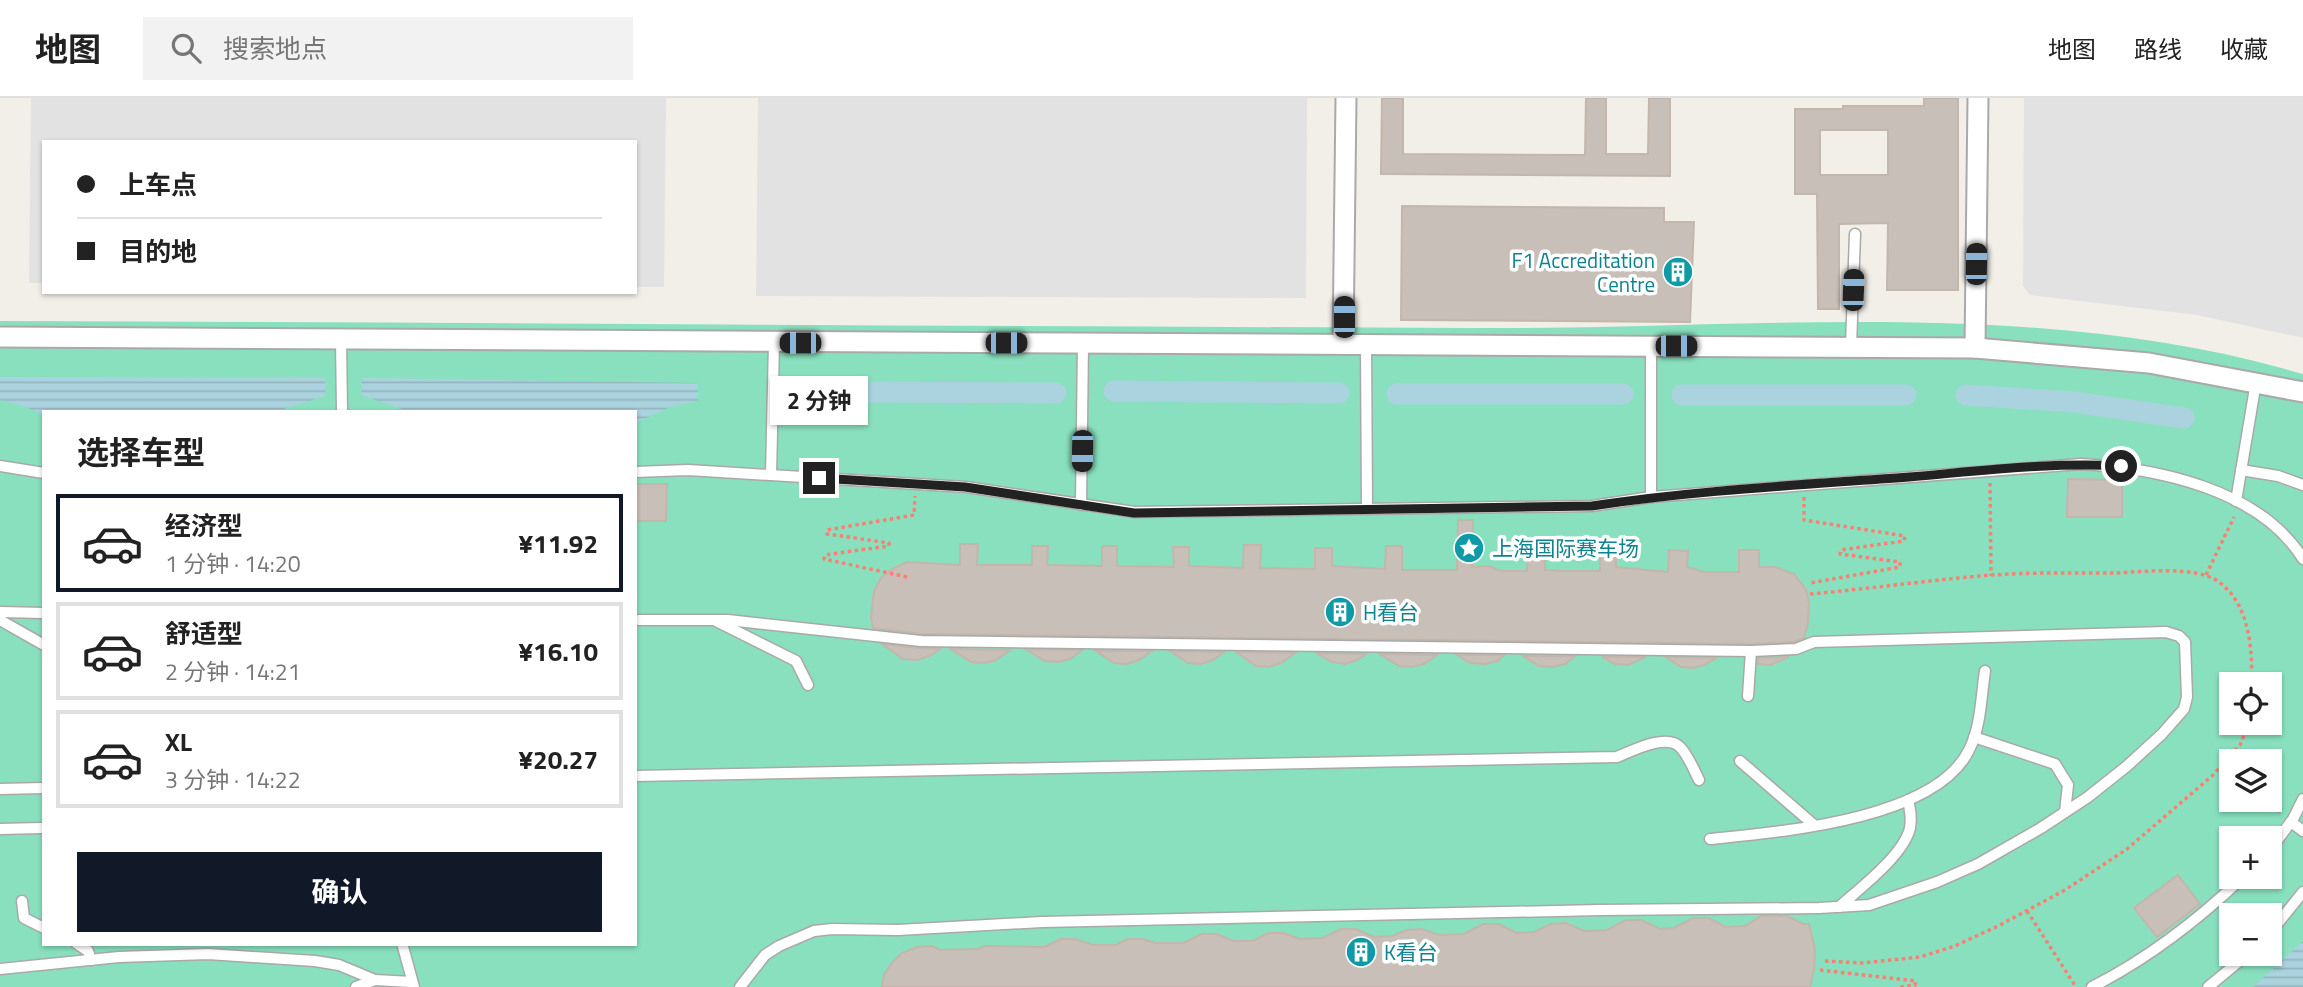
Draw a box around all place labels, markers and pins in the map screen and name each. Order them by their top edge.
place label: F1 Accreditation Centre [1511,244,1655,300]
building icon: F1 Accreditation Centre [1661,255,1695,289]
place icon: 上海国际赛车场 [1452,531,1486,565]
place label: 上海国际赛车场 [1492,532,1639,564]
building icon: H看台 [1323,595,1357,629]
place label: H看台 [1363,596,1419,628]
building icon: K看台 [1344,935,1378,969]
place label: K看台 [1384,936,1438,968]

